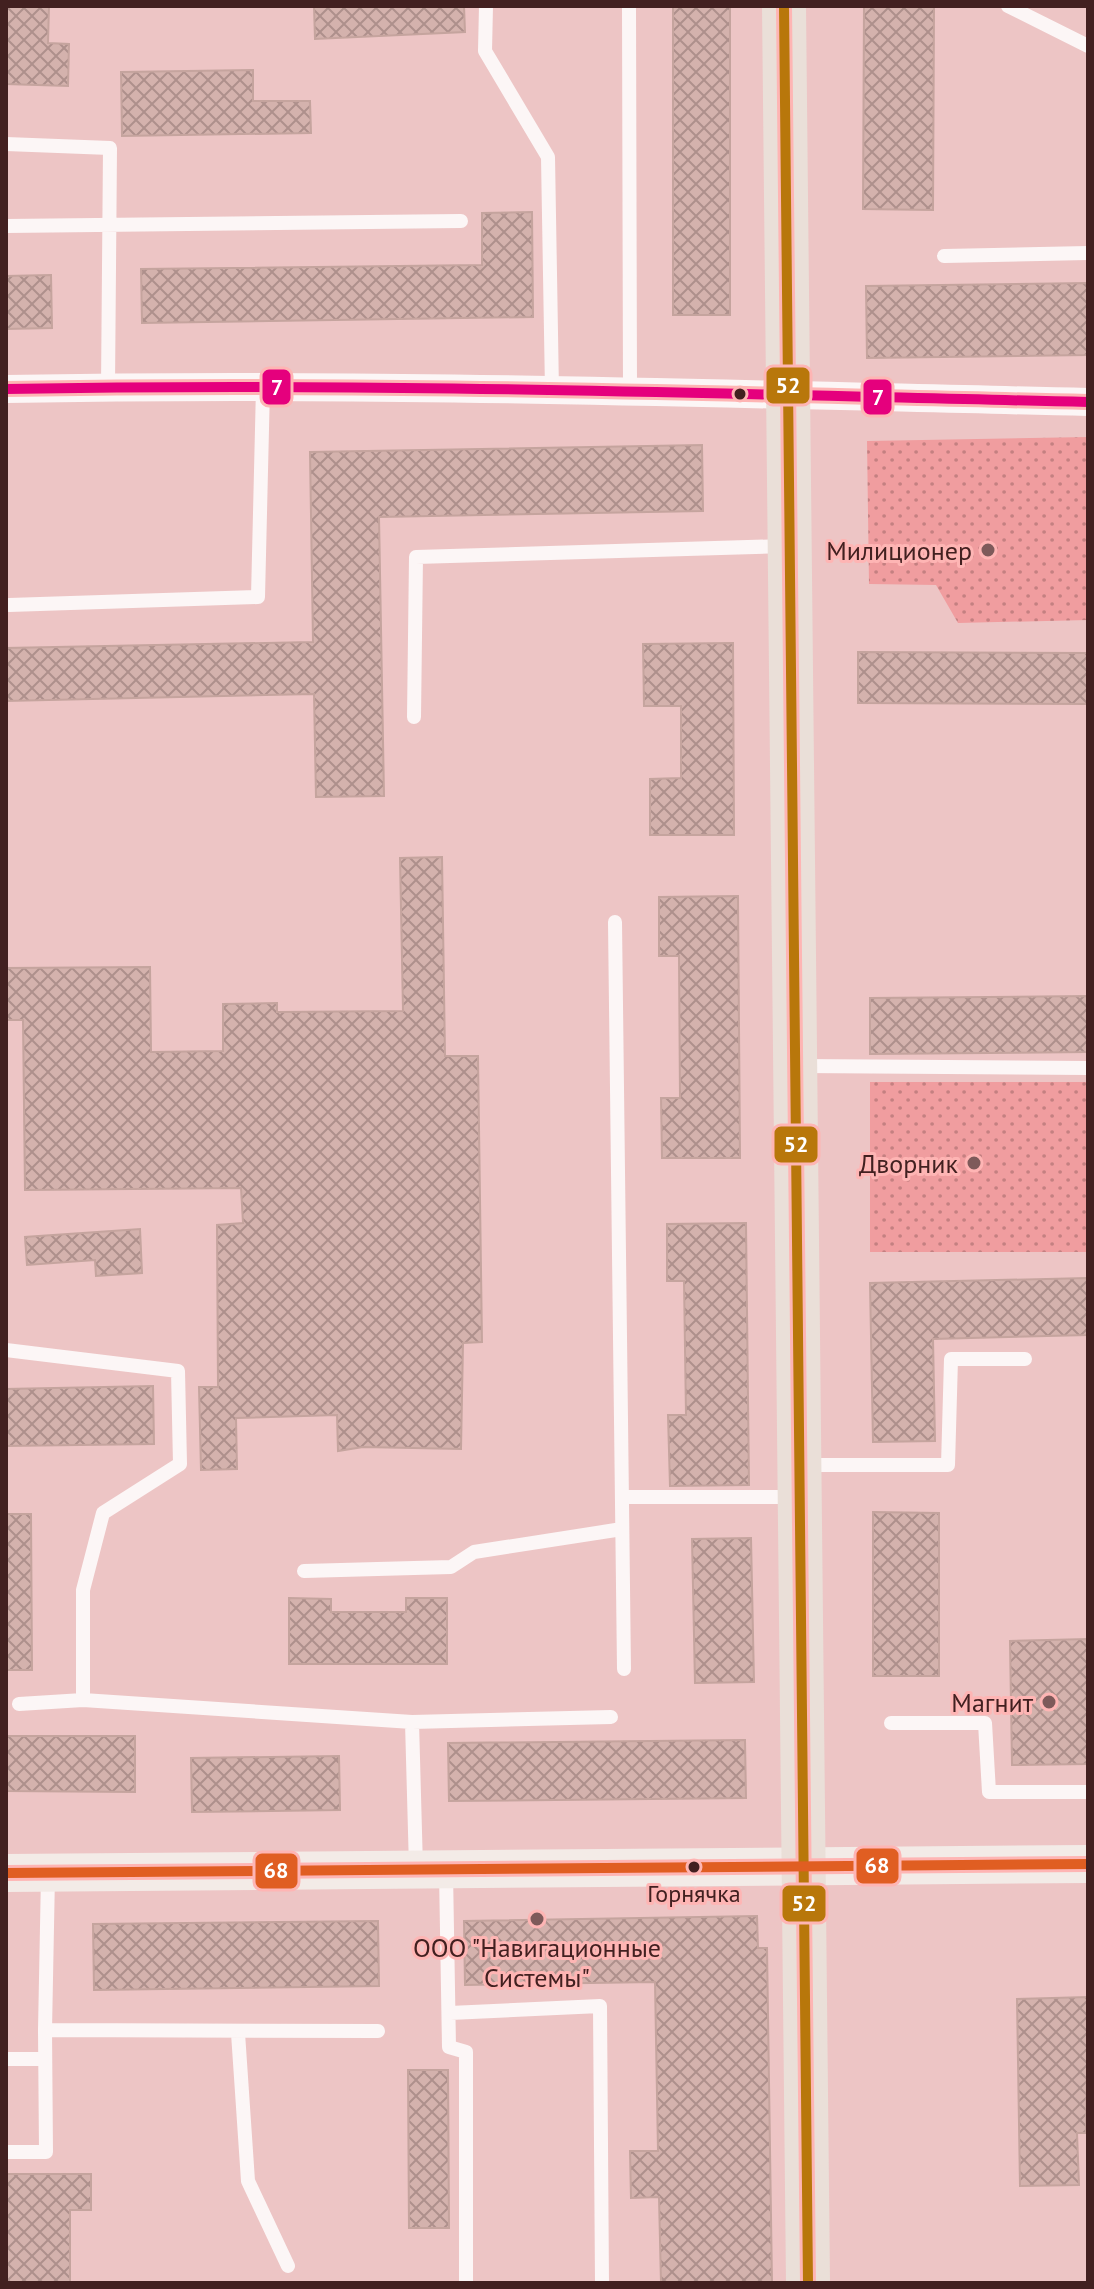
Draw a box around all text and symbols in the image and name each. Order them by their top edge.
line badge: 52 [765,366,811,405]
line badge: 7 [261,368,292,406]
text: 52 [776,371,800,399]
text: 7 [271,373,283,401]
line badge: 7 [862,378,893,416]
text: 7 [872,383,884,411]
unlabelled marker [732,386,748,402]
place label: Милиционер [826,534,972,567]
marker: Милиционер [979,541,997,559]
line badge: 52 [773,1125,819,1164]
text: 52 [784,1130,808,1158]
place label: Дворник [859,1147,959,1180]
marker: Дворник [965,1154,983,1172]
place label: Магнит [951,1686,1034,1719]
marker: Магнит [1040,1693,1058,1711]
line badge: 68 [855,1847,900,1885]
text: 68 [865,1851,889,1879]
line badge: 68 [254,1852,299,1890]
text: 68 [264,1856,288,1884]
marker: Горнячка [686,1859,702,1875]
place label: Горнячка [647,1878,741,1909]
line badge: 52 [781,1884,827,1923]
text: 52 [792,1889,816,1917]
marker: ООО "Навигационные Системы" [528,1910,546,1928]
place label: ООО "Навигационные Системы" [413,1931,661,1994]

